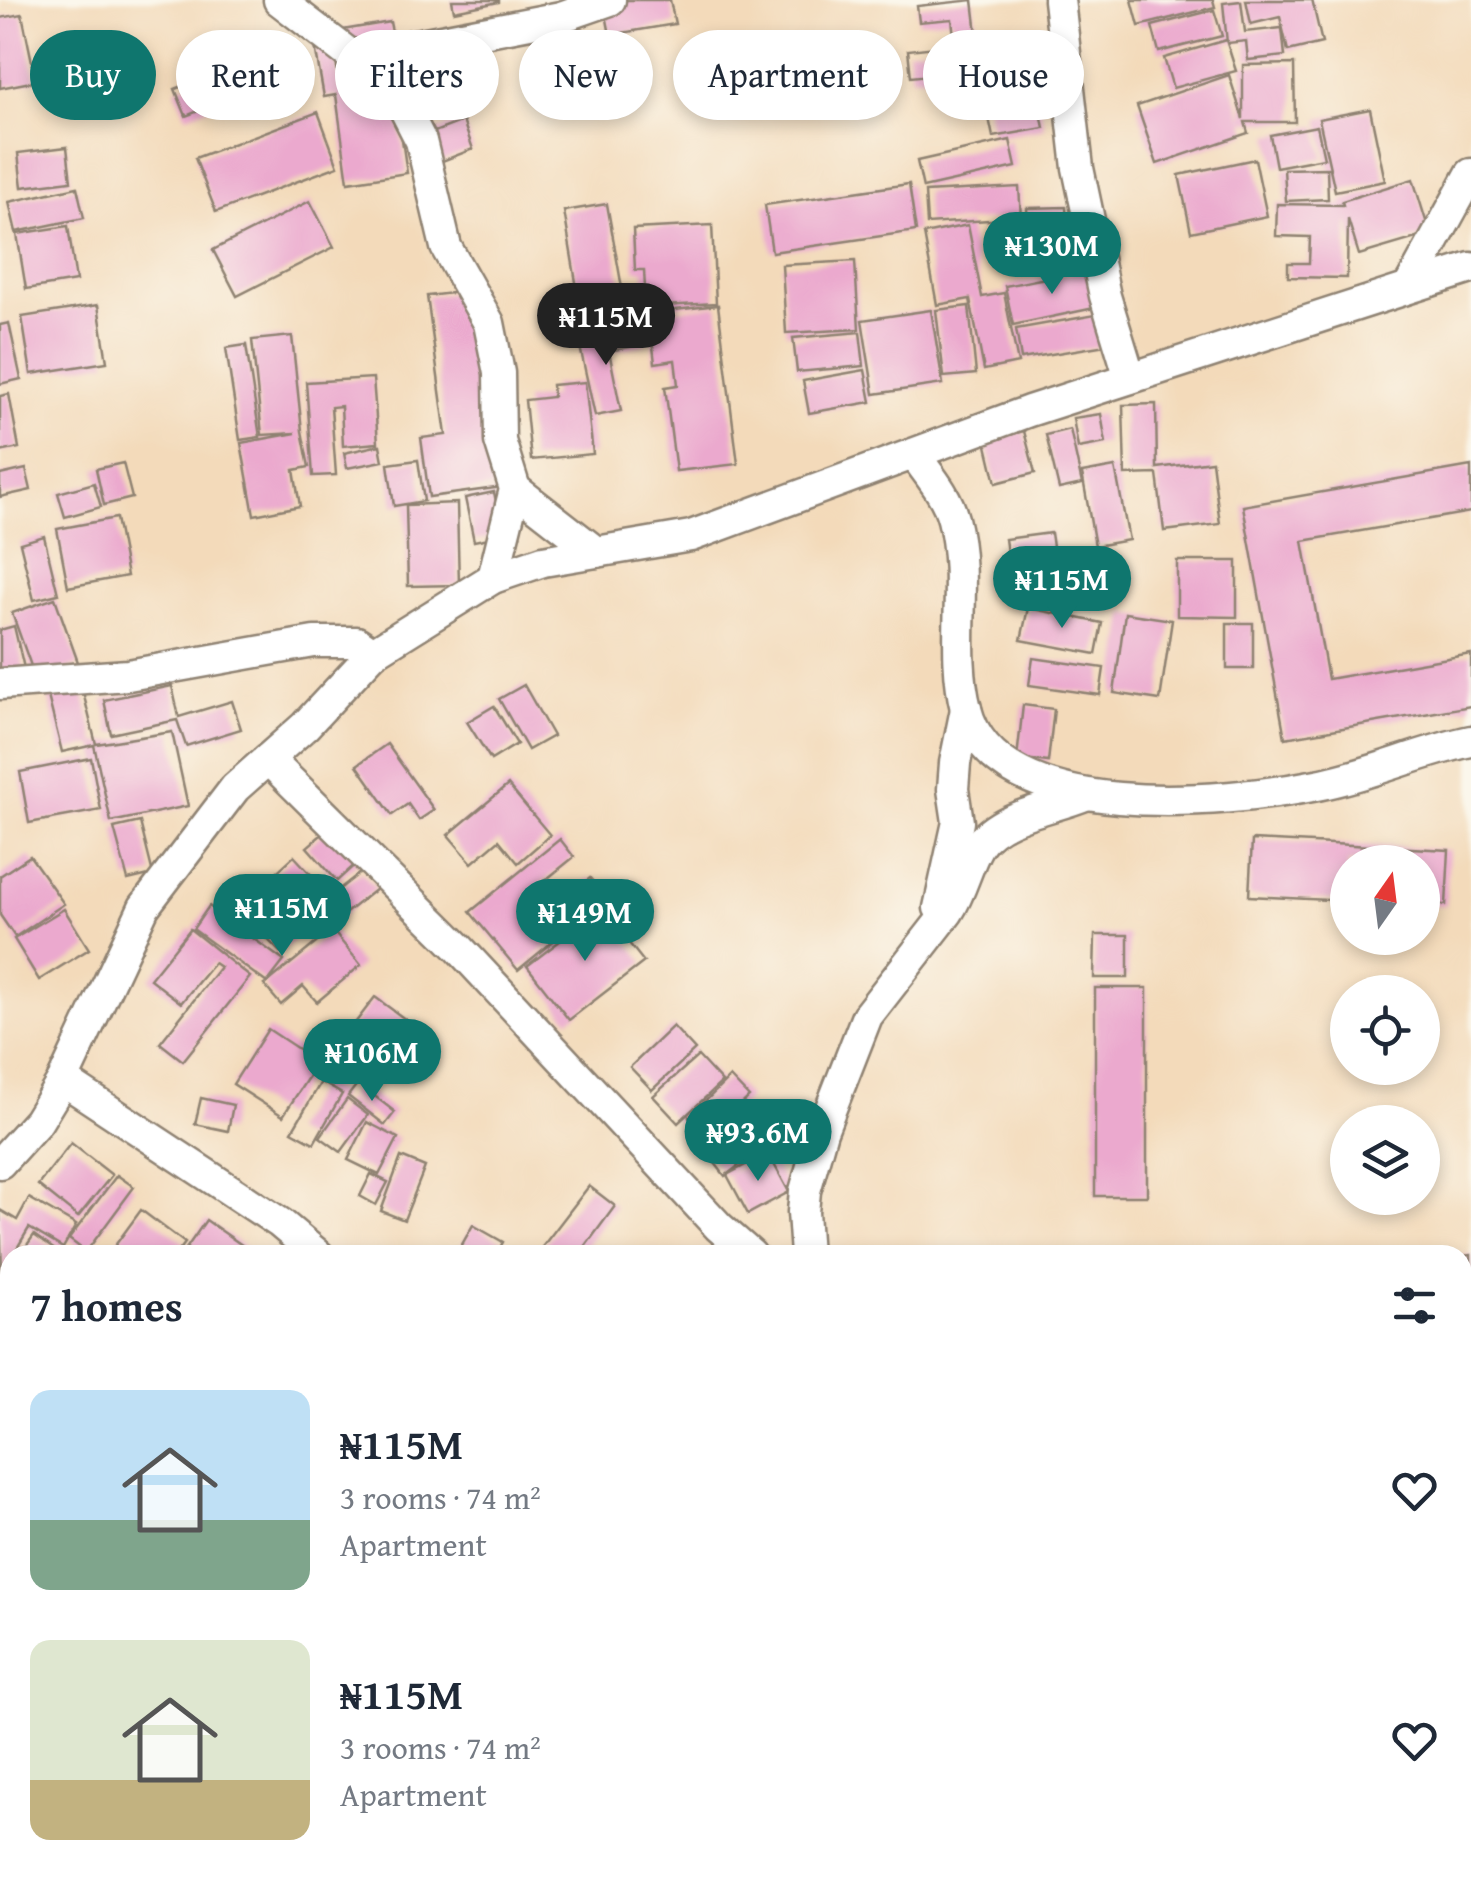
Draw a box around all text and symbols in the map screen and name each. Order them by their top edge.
chip: Buy [30,30,156,120]
chip: Rent [176,30,315,120]
chip: Filters [335,30,499,120]
chip: New [519,30,653,120]
chip: Apartment [673,30,903,120]
chip: House [923,30,1084,120]
pin: ₦130M [982,212,1122,297]
text: ₦130M [1005,221,1099,268]
pin: ₦115M [536,283,676,368]
text: ₦115M [559,292,653,339]
pin: ₦115M [992,546,1132,631]
text: ₦115M [1015,555,1109,602]
north arrow [1330,845,1440,955]
map controls [1330,845,1440,1215]
pin: ₦115M [212,874,352,959]
pin: ₦149M [515,879,655,964]
text: ₦115M [235,883,329,930]
text: ₦149M [538,888,632,935]
button: locate [1330,975,1440,1085]
pin: ₦106M [302,1019,442,1104]
text: ₦106M [325,1028,419,1075]
pin: ₦93.6M [677,1099,839,1184]
button: layers [1330,1105,1440,1215]
text: ₦93.6M [707,1108,809,1155]
text: 7 homes [30,1275,183,1336]
icon: filters [1387,1278,1442,1333]
text: ₦115M [340,1413,463,1474]
icon: home [110,1430,230,1550]
icon: heart [1387,1463,1442,1518]
text: 3 rooms · 74 m² [340,1474,541,1521]
text: Apartment [340,1521,487,1568]
text: ₦115M [340,1663,463,1724]
icon: home [110,1680,230,1800]
icon: heart [1387,1713,1442,1768]
text: 3 rooms · 74 m² [340,1724,541,1771]
text: Apartment [340,1771,487,1818]

